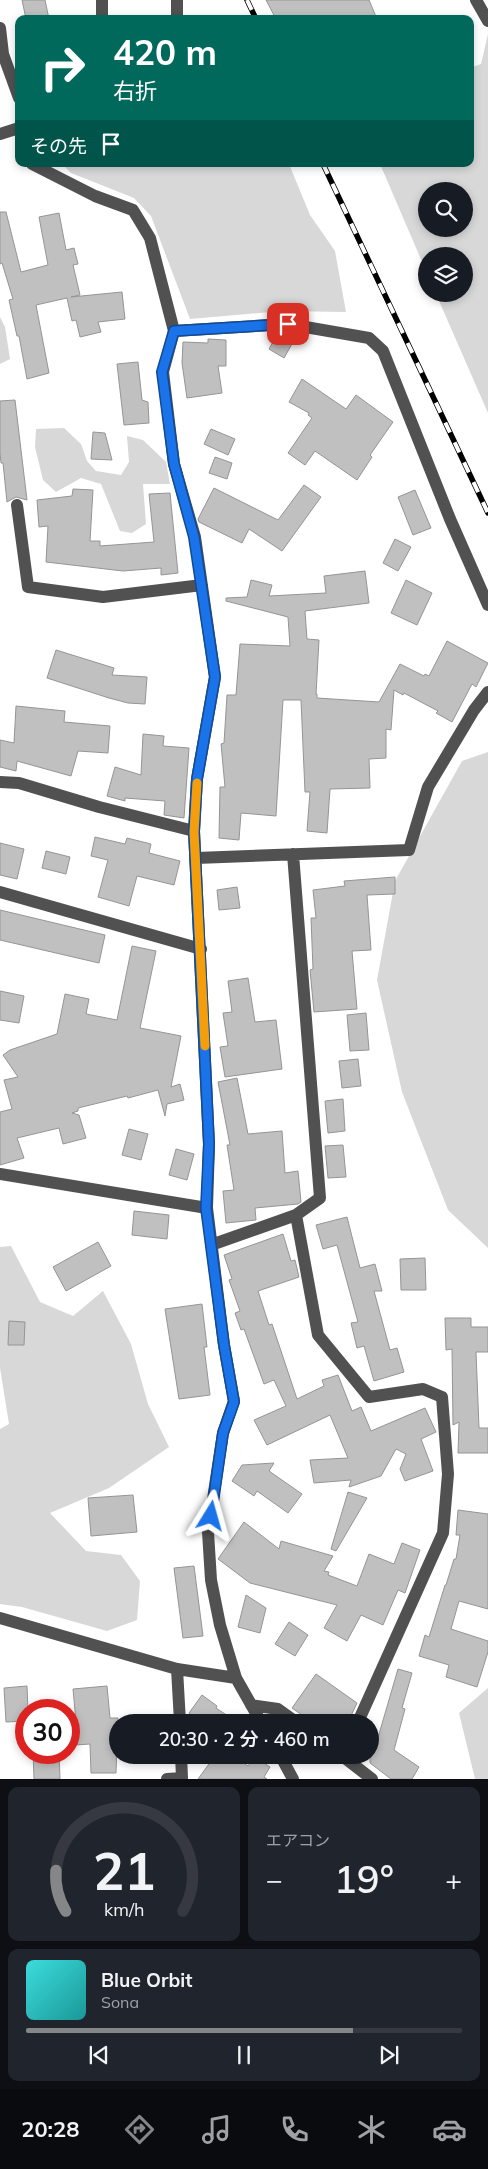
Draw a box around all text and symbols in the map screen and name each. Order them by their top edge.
text: 420 m [113,30,217,74]
icon: right [30,35,95,100]
text: 右折 [113,77,157,105]
icon: arrive [97,130,125,158]
text: その先 [30,134,87,158]
map controls [418,182,473,302]
button: search [418,182,473,237]
button: layers [418,247,473,302]
pin [267,303,309,345]
icon: arrive [274,310,302,338]
position arrow [184,1489,236,1541]
speed limit sign: 30 [15,1699,80,1764]
text: 20:30 · 2 分 · 460 m [158,1727,330,1751]
text: エアコン [266,1830,330,1850]
text: 21 [93,1838,155,1903]
text: 19° [334,1855,394,1903]
text: − [266,1862,283,1897]
text: + [445,1862,462,1897]
text: km/h [104,1898,144,1920]
text: Blue Orbit [101,1968,192,1992]
text: Sona [101,1992,139,2012]
icon: previous [85,2041,113,2069]
icon: pause [230,2041,258,2069]
icon: next [375,2041,403,2069]
icon: directions [122,2112,157,2147]
icon: music [199,2112,234,2147]
icon: phone [277,2112,312,2147]
icon: climate [354,2112,389,2147]
icon: car [432,2112,467,2147]
text: 20:28 [21,2115,79,2143]

